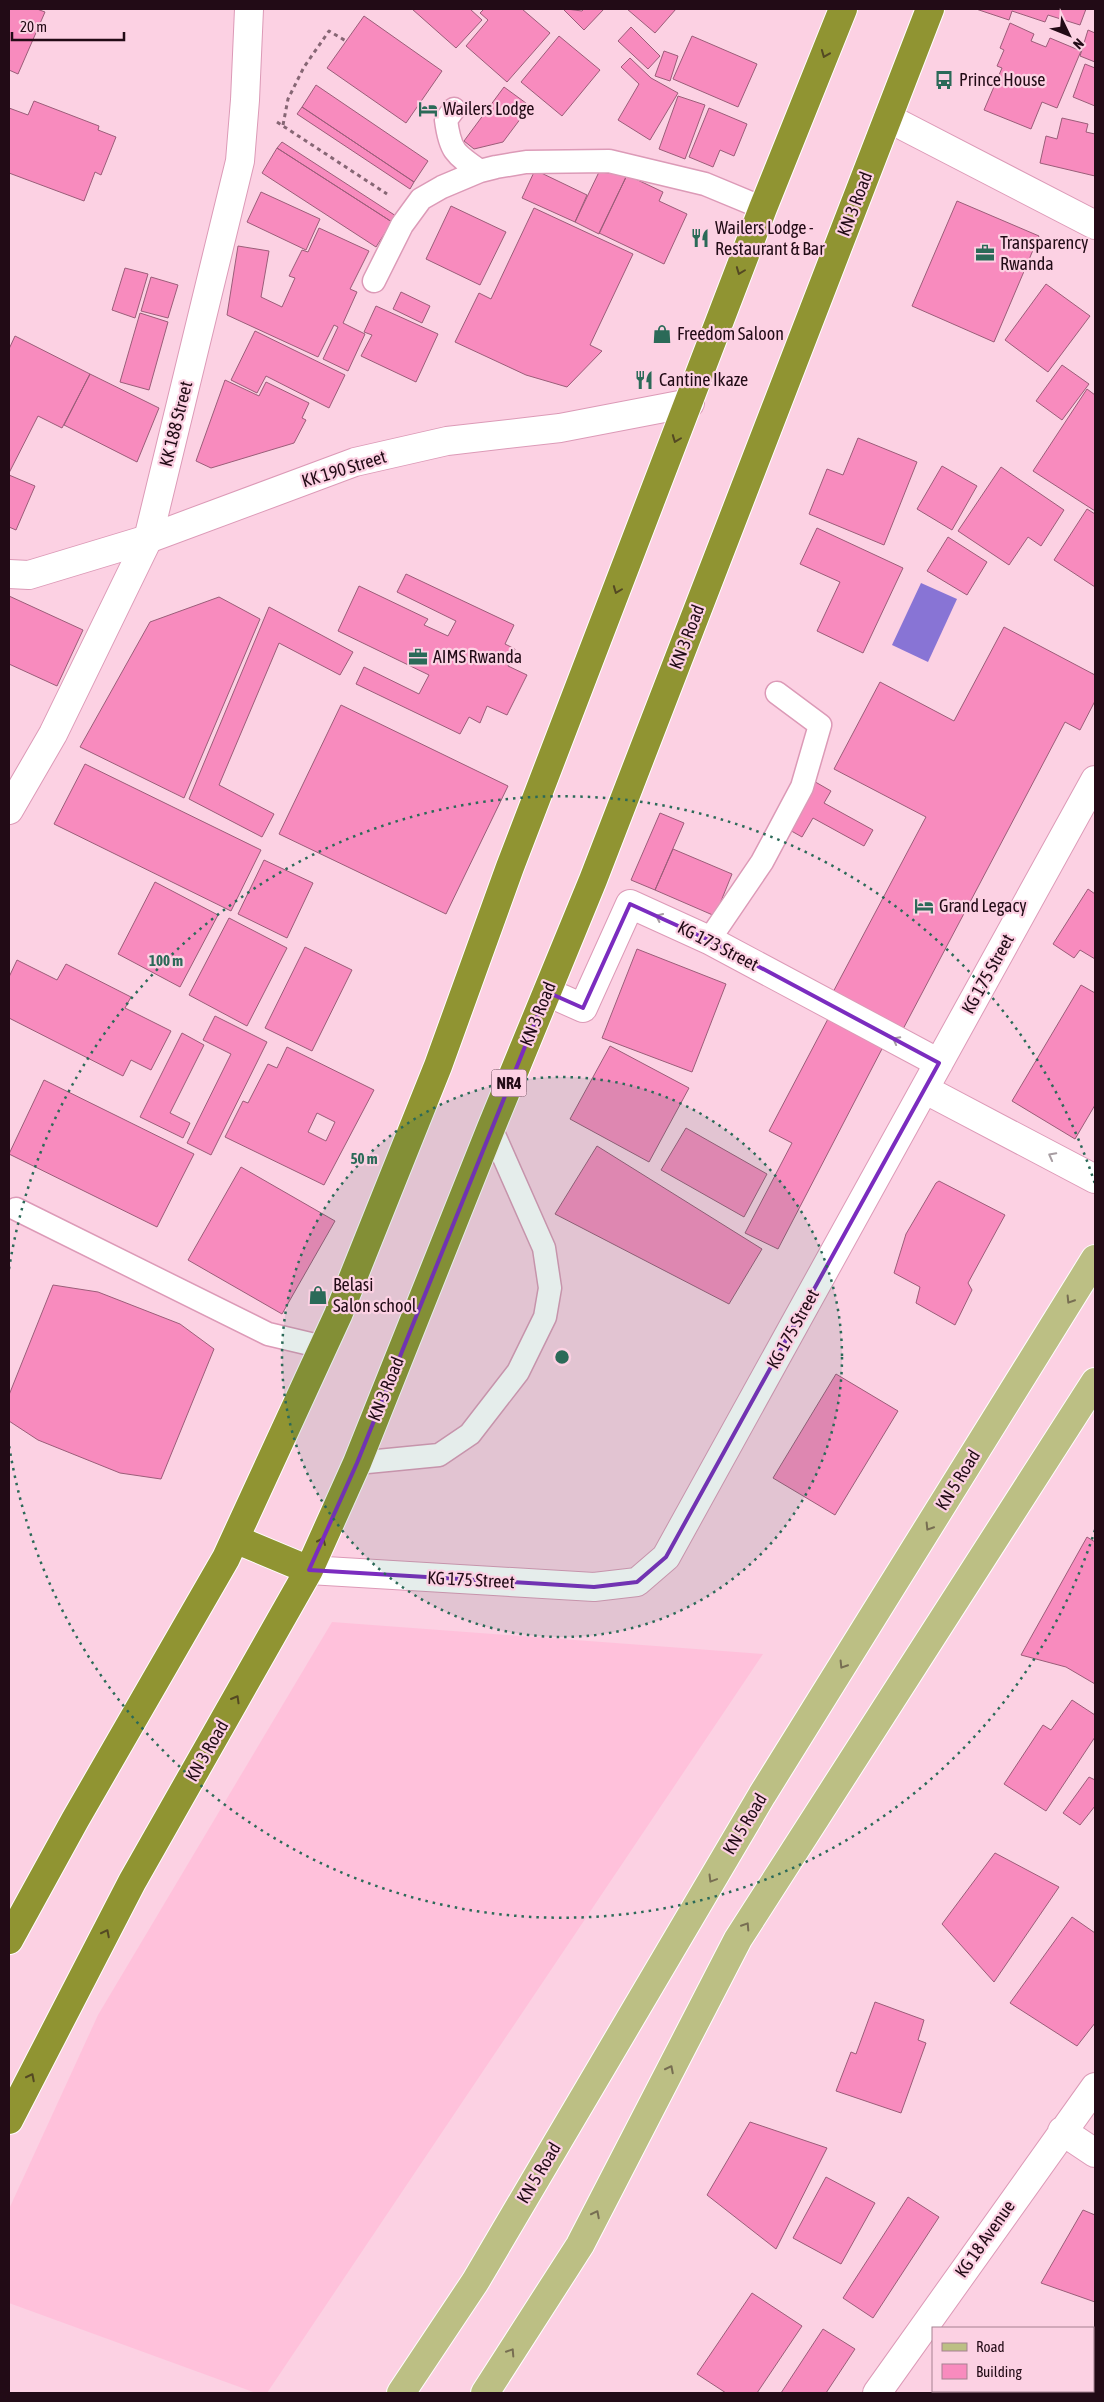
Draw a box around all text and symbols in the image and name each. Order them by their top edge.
scale bar [12,10,125,42]
north arrow [1044,10,1094,60]
text: 20 m [20,18,47,35]
text: N [1070,35,1087,52]
one-way arrow [820,49,831,58]
bus stop icon: Prince House [933,69,955,91]
place label: Prince House [959,69,1045,90]
hotel icon: Wailers Lodge [417,98,439,120]
place label: Wailers Lodge [443,98,534,119]
street label: KN 3 Road [833,169,876,239]
place label: Wailers Lodge - Restaurant & Bar [715,217,825,259]
restaurant icon: Wailers Lodge - Restaurant & Bar [689,227,711,249]
place label: Transparency Rwanda [1000,232,1088,274]
office icon: Transparency Rwanda [974,242,996,264]
one-way arrow [736,266,746,274]
shop icon: Freedom Saloon [651,323,673,345]
place label: Freedom Saloon [677,323,784,344]
restaurant icon: Cantine Ikaze [633,369,655,391]
place label: Cantine Ikaze [659,369,748,390]
street label: KK 188 Street [155,379,196,469]
one-way arrow [672,434,682,443]
street label: KK 190 Street [299,446,389,491]
one-way arrow [613,586,623,594]
street label: KN 3 Road [665,602,708,672]
office icon: AIMS Rwanda [407,646,429,668]
place label: AIMS Rwanda [433,646,522,667]
hotel icon: Grand Legacy [913,895,935,917]
place label: Grand Legacy [939,895,1027,916]
one-way arrow [655,913,664,923]
street label: KG 173 Street [674,916,762,975]
street label: KG 175 Street [957,930,1018,1017]
text: 100 m [149,952,183,969]
street label: KN 3 Road [515,979,560,1049]
one-way arrow [892,1036,901,1046]
road number: NR4 [492,1070,526,1096]
text: 50 m [351,1150,378,1167]
one-way arrow [1048,1152,1057,1162]
place label: Belasi Salon school [333,1274,417,1316]
shop icon: Belasi Salon school [307,1284,329,1306]
street label: KG 175 Street [762,1285,823,1372]
one-way arrow [1066,1295,1076,1304]
centre of rings [553,1348,571,1366]
street label: KN 3 Road [363,1354,408,1424]
street label: KN 5 Road [931,1446,984,1514]
one-way arrow [925,1522,935,1531]
one-way arrow [316,1537,327,1546]
street label: KG 175 Street [427,1567,515,1592]
one-way arrow [839,1660,849,1669]
one-way arrow [230,1696,240,1705]
street label: KN 3 Road [181,1716,232,1785]
street label: KN 5 Road [718,1790,771,1858]
one-way arrow [709,1873,719,1882]
one-way arrow [740,1922,749,1931]
one-way arrow [100,1929,110,1938]
one-way arrow [664,2066,674,2075]
one-way arrow [25,2073,35,2082]
street label: KN 5 Road [512,2139,565,2207]
street label: KG 18 Avenue [950,2196,1019,2281]
one-way arrow [590,2210,600,2219]
legend [932,2327,1094,2392]
text: Road [976,2338,1005,2355]
one-way arrow [505,2349,514,2358]
text: Building [976,2363,1022,2380]

